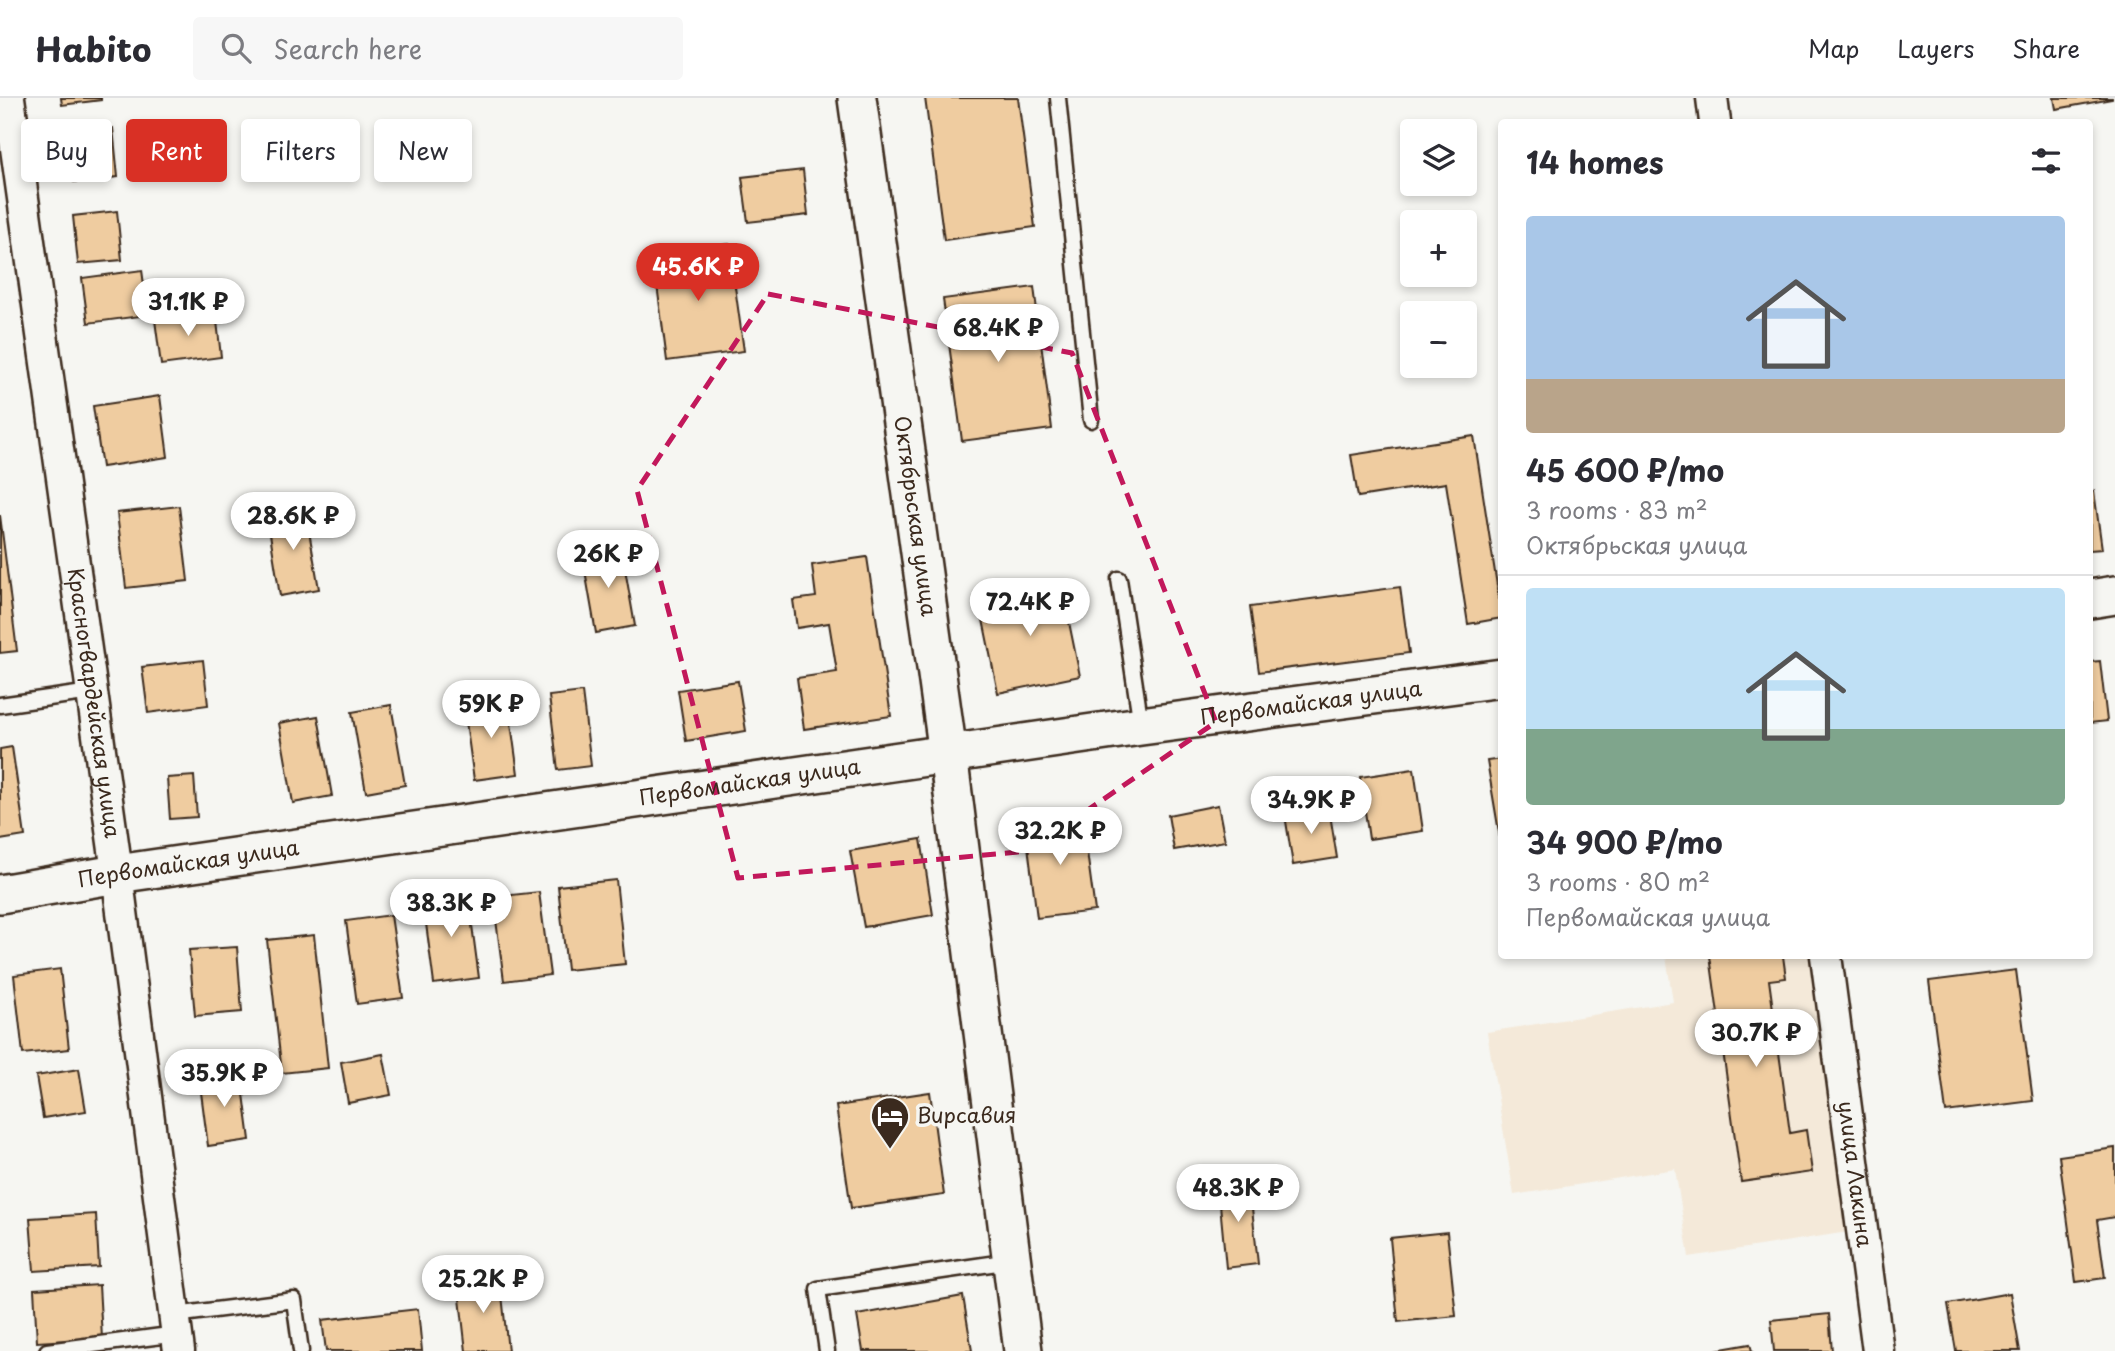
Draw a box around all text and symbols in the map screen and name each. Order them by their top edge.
search box [193,17,683,80]
text: Habito [35,23,151,73]
icon: search [217,29,255,67]
text: Search here [273,29,422,68]
text: Map [1808,30,1859,66]
text: Layers [1897,30,1974,66]
text: Share [2012,30,2080,66]
chip: Buy [21,119,112,182]
chip: Rent [126,119,227,182]
chip: Filters [241,119,360,182]
chip: New [374,119,472,182]
map controls [1400,119,1477,378]
button: layers [1400,119,1477,196]
text: 14 homes [1526,139,1664,184]
icon: filters [2027,142,2065,180]
button: + [1400,210,1477,287]
pin: 45.6K ₽ [633,244,763,303]
text: 45.6K ₽ [652,248,744,283]
icon: home [1733,261,1859,387]
pin: 31.1K ₽ [123,278,253,338]
text: 31.1K ₽ [148,283,228,318]
button: − [1400,301,1477,378]
pin: 68.4K ₽ [933,304,1063,364]
text: 68.4K ₽ [953,309,1043,344]
street label: Октябрьская улица [887,413,947,619]
text: 45 600 ₽/mo [1526,447,1724,492]
pin: 28.6K ₽ [228,492,358,552]
text: 3 rooms · 83 m² [1526,492,1708,527]
text: 28.6K ₽ [247,497,339,532]
text: Октябрьская улица [1526,527,1747,562]
pin: 26K ₽ [559,531,657,590]
text: 26K ₽ [573,535,643,570]
street label: Красногвардейская улица [61,566,130,841]
pin: 72.4K ₽ [965,578,1095,638]
text: 72.4K ₽ [986,583,1074,618]
icon: home [1733,633,1859,759]
street label: Первомайская улица [1198,671,1424,732]
pin: 59K ₽ [442,680,540,740]
text: 59K ₽ [458,685,524,720]
street label: Первомайская улица [637,749,863,812]
pin: 34.9K ₽ [1246,776,1376,836]
text: 34.9K ₽ [1267,781,1355,816]
pin: 32.2K ₽ [995,808,1125,867]
text: 32.2K ₽ [1014,812,1106,847]
text: 34 900 ₽/mo [1526,819,1723,864]
street label: Первомайская улица [75,830,302,894]
text: 3 rooms · 80 m² [1526,864,1710,899]
pin: 38.3K ₽ [386,880,516,939]
text: 38.3K ₽ [406,884,496,919]
text: Первомайская улица [1526,899,1770,934]
pin: 30.7K ₽ [1691,1010,1821,1069]
text: 30.7K ₽ [1711,1014,1801,1049]
pin: 35.9K ₽ [159,1049,289,1109]
text: 35.9K ₽ [180,1054,268,1089]
hotel icon: Вирсавия [869,1095,911,1150]
place label: Вирсавия [917,1098,1016,1130]
street label: улица Лакина [1831,1099,1882,1250]
pin: 48.3K ₽ [1173,1164,1303,1224]
text: 48.3K ₽ [1192,1169,1284,1204]
pin: 25.2K ₽ [418,1256,548,1315]
text: 25.2K ₽ [438,1260,528,1295]

